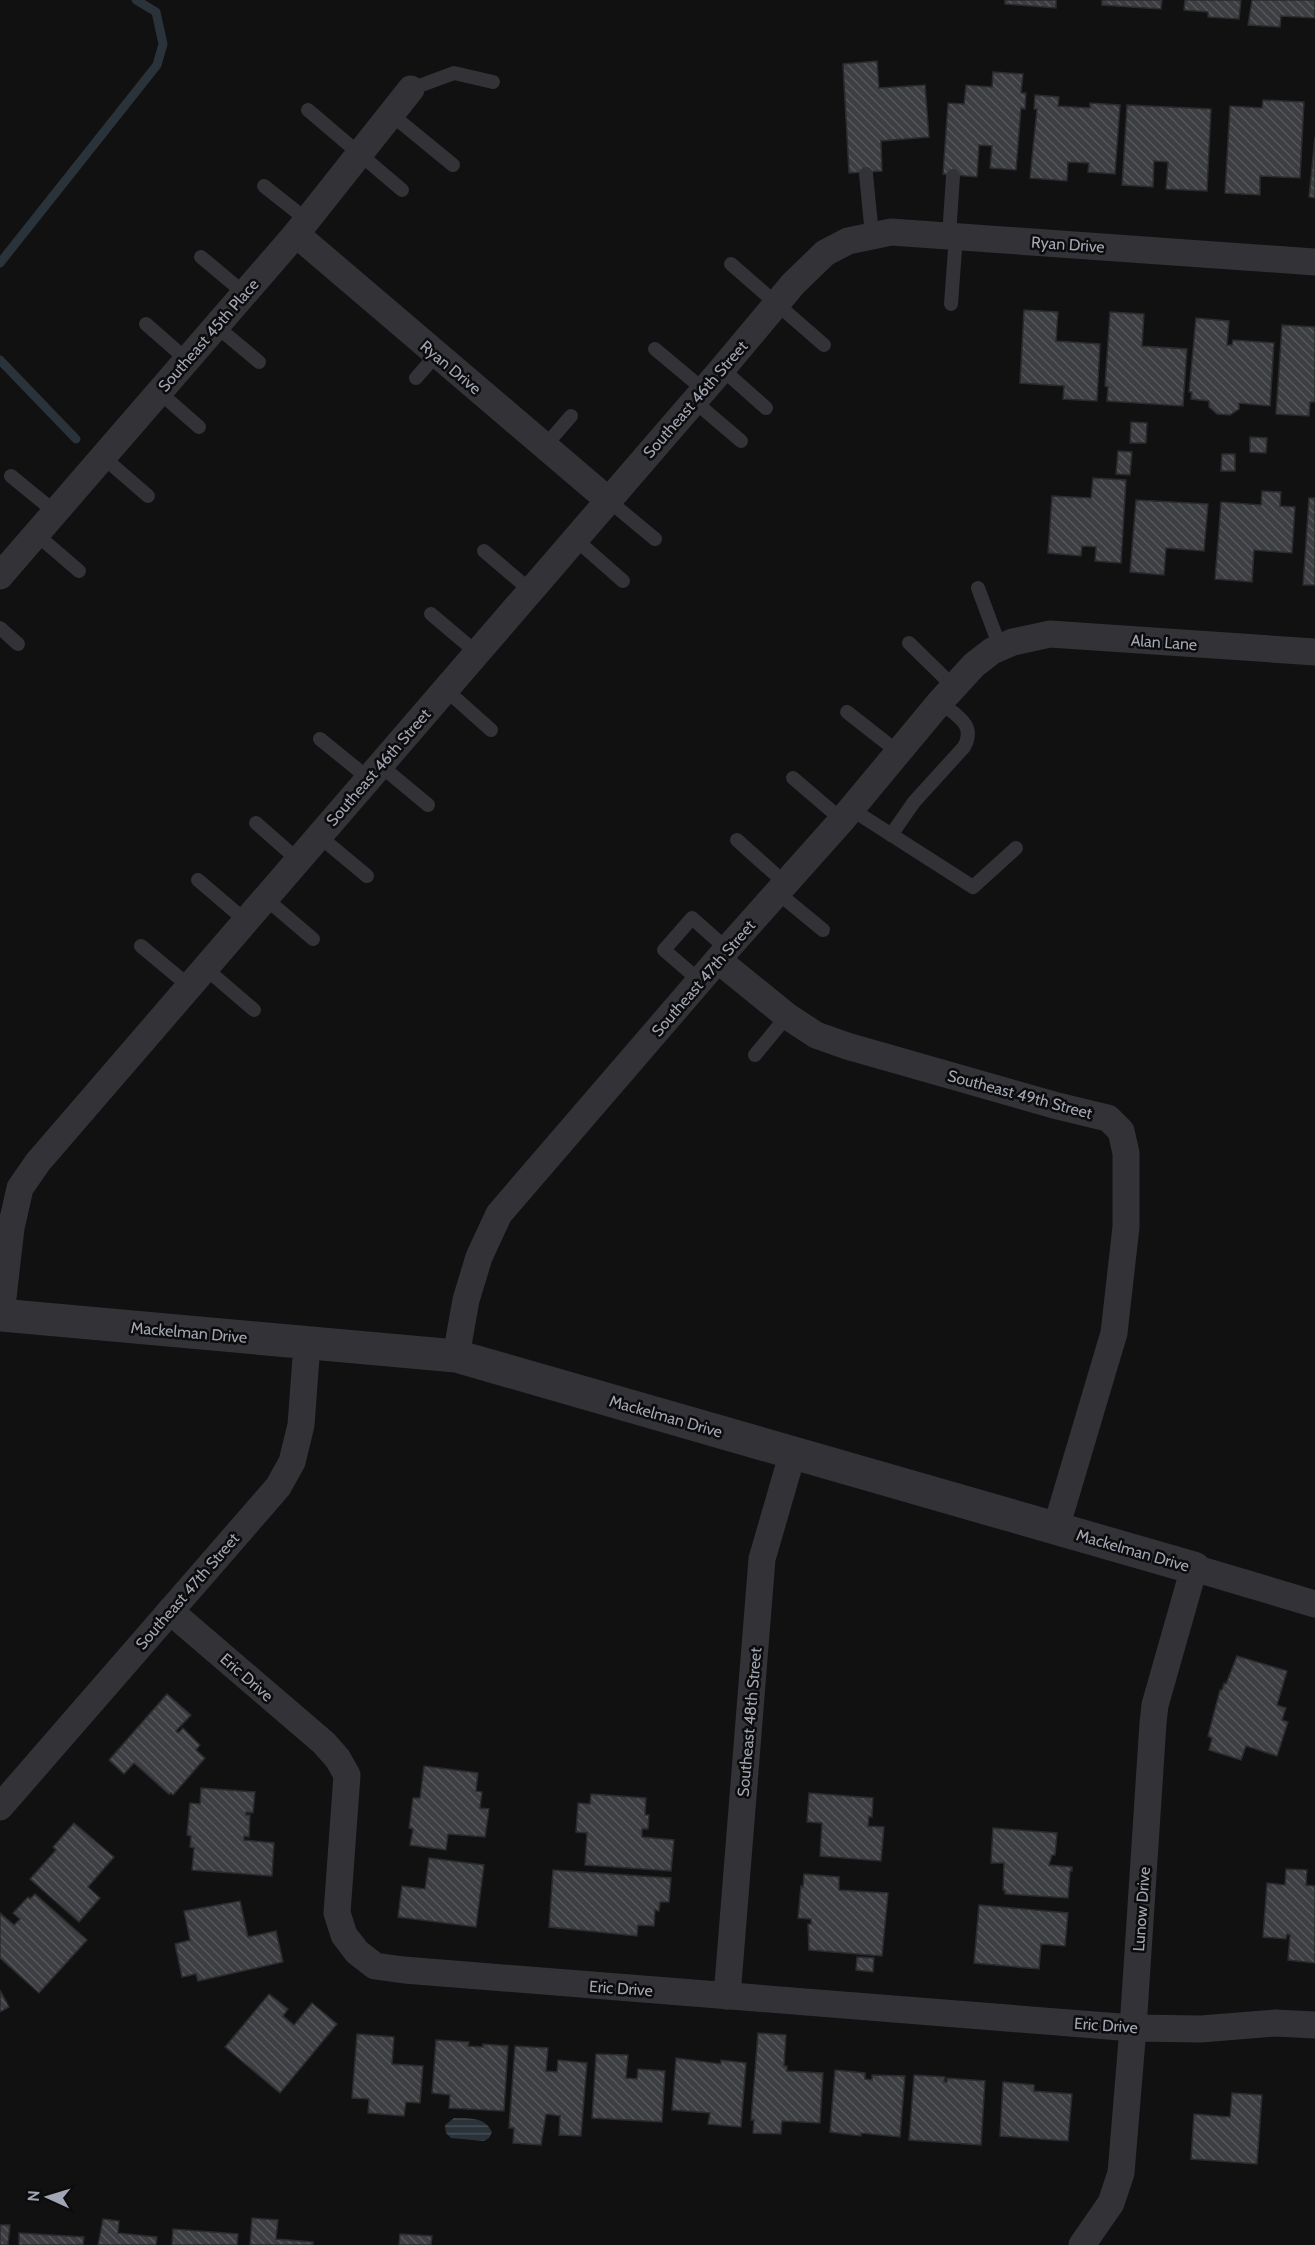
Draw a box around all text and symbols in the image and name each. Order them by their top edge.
street label: Ryan Drive [1031,232,1105,257]
street label: Southeast 45th Place [154,275,263,396]
street label: Ryan Drive [416,336,485,398]
street label: Southeast 46th Street [639,336,752,462]
street label: Alan Lane [1130,631,1198,654]
street label: Southeast 46th Street [322,704,435,830]
street label: Southeast 47th Street [648,916,760,1040]
street label: Southeast 49th Street [945,1066,1095,1123]
street label: Mackelman Drive [130,1318,248,1347]
street label: Mackelman Drive [607,1391,725,1442]
street label: Mackelman Drive [1074,1525,1192,1576]
street label: Southeast 47th Street [132,1529,244,1653]
street label: Southeast 48th Street [734,1646,766,1797]
street label: Eric Drive [216,1649,277,1706]
street label: Lunow Drive [1129,1866,1154,1952]
street label: Eric Drive [588,1977,654,2000]
street label: Eric Drive [1073,2014,1139,2037]
north arrow [18,2167,78,2227]
text: N [24,2190,43,2202]

